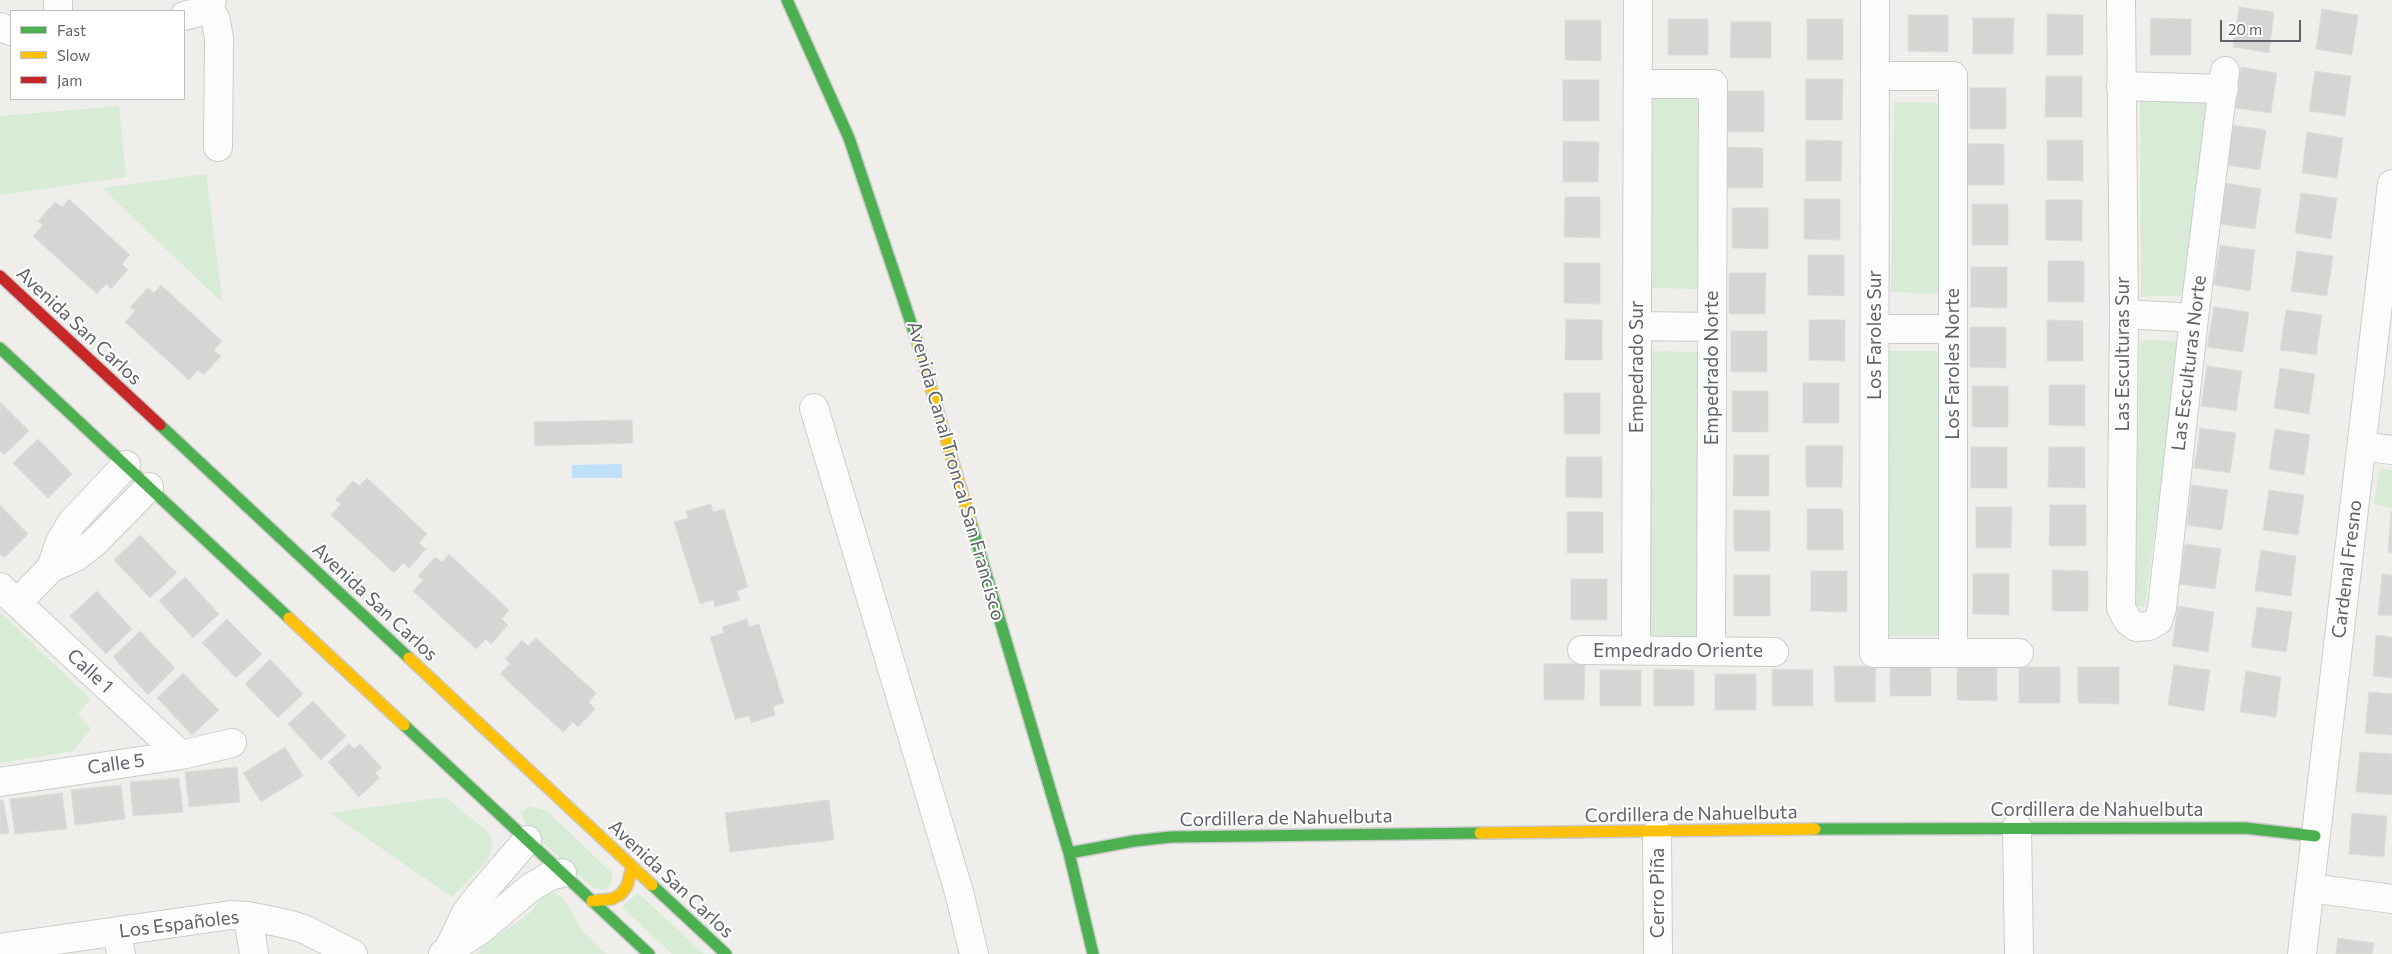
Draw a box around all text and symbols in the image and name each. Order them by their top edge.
legend [10,10,185,100]
scale bar [2222,10,2303,42]
text: 20 m [2228,20,2262,38]
text: Fast [57,21,86,39]
text: Slow [57,46,90,64]
text: Jam [57,71,82,89]
street label: Avenida San Carlos [12,262,146,390]
street label: Los Faroles Sur [1864,270,1886,400]
street label: Las Esculturas Norte [2167,274,2211,452]
street label: Las Esculturas Sur [2112,276,2134,432]
street label: Los Faroles Norte [1942,288,1964,440]
street label: Empedrado Norte [1701,291,1723,445]
street label: Empedrado Sur [1626,301,1648,433]
street label: Avenida Canal Troncal San Francisco [902,319,1010,623]
street label: Cardenal Fresno [2327,498,2367,640]
street label: Avenida San Carlos [308,538,442,666]
street label: Empedrado Oriente [1593,640,1763,662]
street label: Calle 1 [62,644,118,698]
street label: Calle 5 [86,749,146,779]
street label: Cordillera de Nahuelbuta [1991,799,2203,821]
street label: Cordillera de Nahuelbuta [1584,801,1798,827]
street label: Cordillera de Nahuelbuta [1179,805,1393,831]
street label: Avenida San Carlos [604,815,738,943]
street label: Cerro Piña [1647,848,1669,938]
street label: Los Españoles [118,905,240,943]

